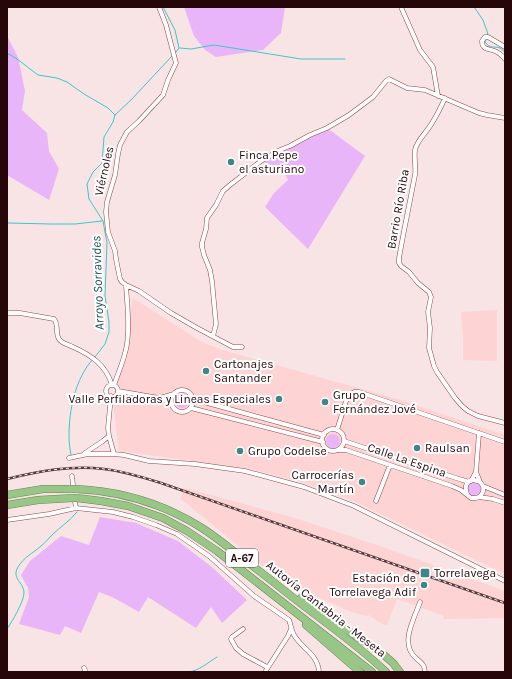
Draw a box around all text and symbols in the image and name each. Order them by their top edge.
street label: Viérnoles [92,145,116,197]
place label: Finca Pepe el asturiano [239,148,304,176]
marker: Finca Pepe el asturiano [226,157,236,167]
street label: Barrio Río Riba [384,168,412,250]
water label: Arroyo Sorravides [88,236,107,330]
place label: Cartonajes Santander [214,357,273,385]
marker: Cartonajes Santander [201,366,211,376]
place label: Grupo Fernández Jové [333,388,416,416]
place label: Valle Perfiladoras y Lineas Especiales [69,392,271,406]
marker: Valle Perfiladoras y Lineas Especiales [274,394,284,404]
marker: Grupo Fernández Jové [320,397,330,407]
street label: Calle La Espina [366,440,448,480]
place label: Raulsan [425,441,470,455]
marker: Raulsan [412,443,422,453]
place label: Grupo Codelse [248,444,327,458]
marker: Grupo Codelse [235,446,245,456]
place label: Carrocerías Martín [292,468,354,496]
marker: Carrocerías Martín [357,477,367,487]
road number: A-67 [226,549,258,567]
street label: Autovía Cantabria - Meseta [263,558,389,660]
place label: Torrelavega [434,566,496,580]
marker: Torrelavega [419,567,431,579]
place label: Estación de Torrelavega Adif [329,571,417,599]
marker: Estación de Torrelavega Adif [419,580,429,590]

